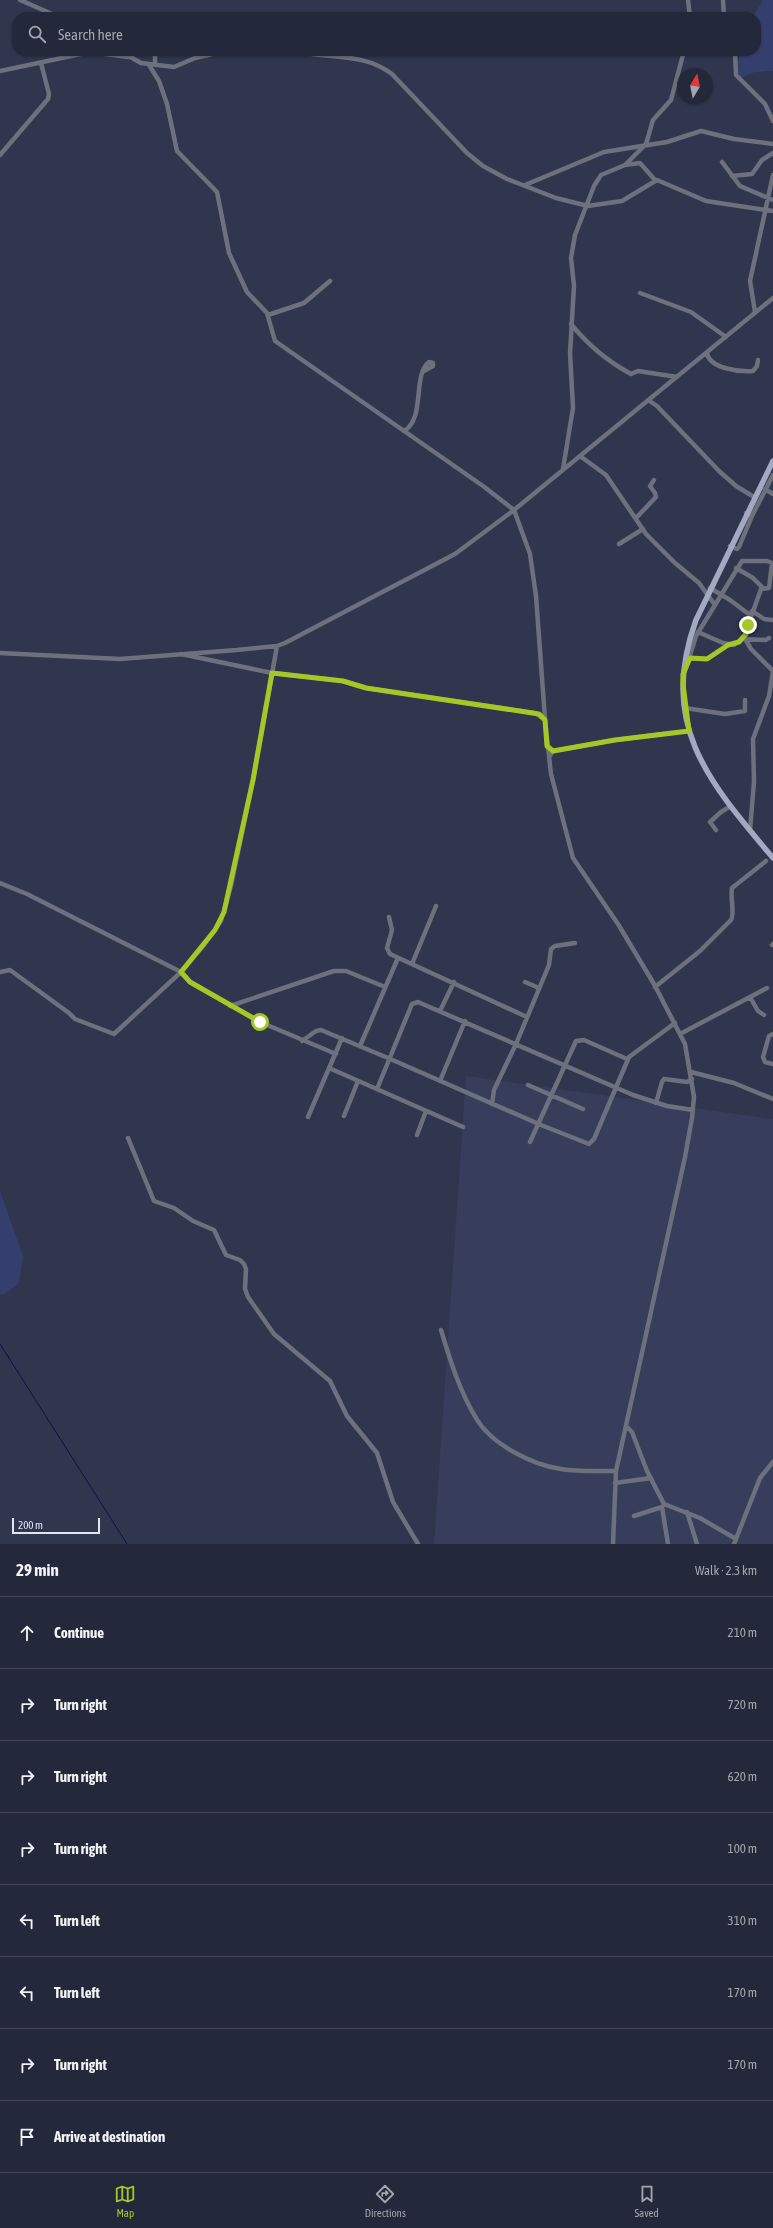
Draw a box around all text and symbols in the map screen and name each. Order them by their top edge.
search box [12,12,761,56]
icon: search [26,23,48,45]
text: Search here [58,26,123,43]
north arrow [677,68,713,104]
route end [739,616,757,634]
route start [251,1013,269,1031]
scale bar [12,1516,100,1535]
text: 200 m [18,1519,43,1531]
text: 29 min [16,1560,59,1580]
text: Walk · 2.3 km [695,1563,757,1578]
icon: ahead [16,1622,38,1644]
text: Continue [54,1624,104,1641]
text: 210 m [728,1625,757,1640]
icon: right [16,1694,38,1716]
text: Turn right [54,1696,107,1713]
text: 720 m [728,1697,757,1712]
icon: right [16,1766,38,1788]
text: Turn right [54,1768,107,1785]
text: 620 m [728,1769,757,1784]
icon: right [16,1838,38,1860]
text: Turn right [54,1840,107,1857]
text: 100 m [728,1841,757,1856]
icon: left [16,1910,38,1932]
text: Turn left [54,1912,100,1929]
text: 310 m [728,1913,757,1928]
icon: left [16,1982,38,2004]
text: Turn left [54,1984,100,2001]
text: 170 m [728,1985,757,2000]
icon: right [16,2054,38,2076]
text: Turn right [54,2056,107,2073]
text: 170 m [728,2057,757,2072]
icon: arrive [16,2126,38,2148]
text: Arrive at destination [54,2128,165,2145]
tab: Map [114,2183,136,2219]
tab: Directions [365,2183,406,2219]
tab: Saved [634,2183,659,2219]

